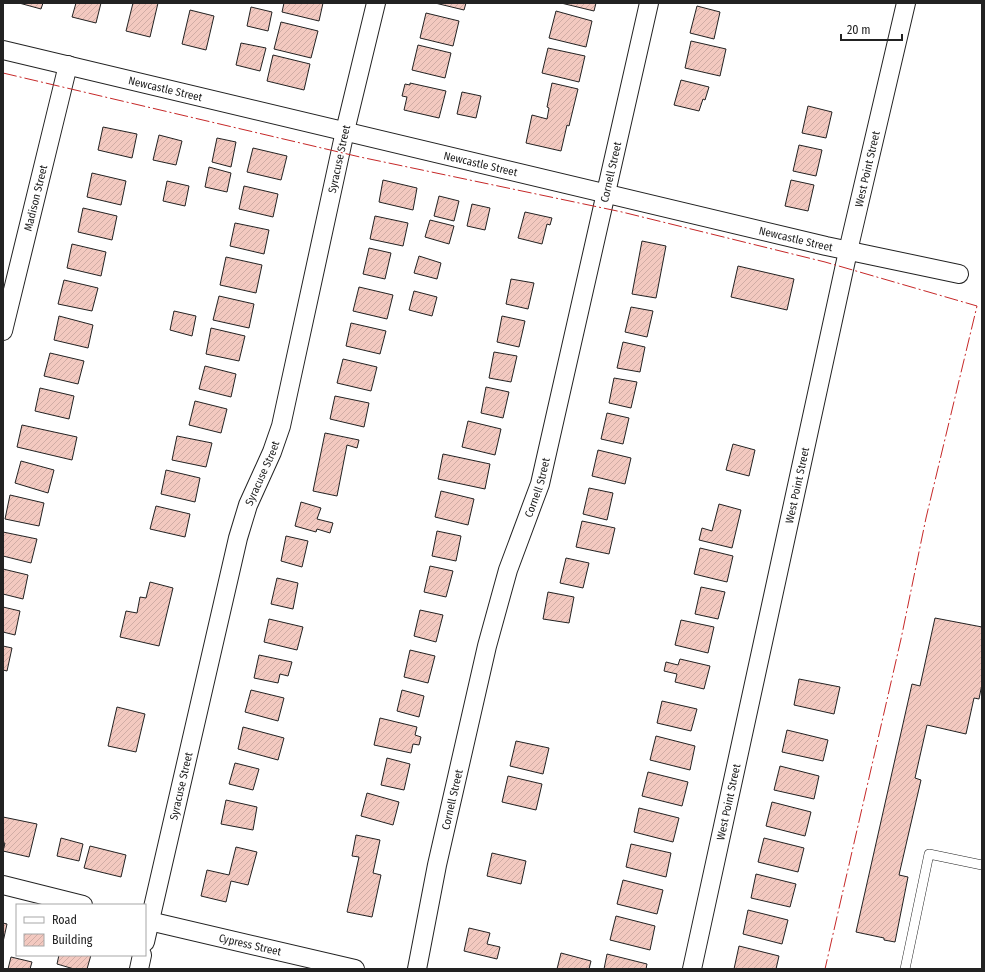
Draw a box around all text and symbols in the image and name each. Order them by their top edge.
scale bar [841,16,902,42]
text: 20 m [847,23,871,37]
street label: Newcastle Street [127,74,204,104]
street label: Syracuse Street [325,123,353,194]
street label: West Point Street [852,129,882,208]
street label: Cornell Street [598,140,624,204]
street label: Newcastle Street [442,149,519,179]
street label: Madison Street [21,163,50,232]
street label: Newcastle Street [758,224,834,254]
street label: Syracuse Street [242,439,282,507]
street label: West Point Street [783,446,812,525]
street label: Cornell Street [522,456,552,519]
street label: Syracuse Street [167,750,195,821]
street label: West Point Street [714,762,743,841]
street label: Cornell Street [439,768,465,831]
legend [16,904,146,956]
text: Road [52,913,77,927]
street label: Cypress Street [218,931,283,958]
text: Building [52,933,93,947]

